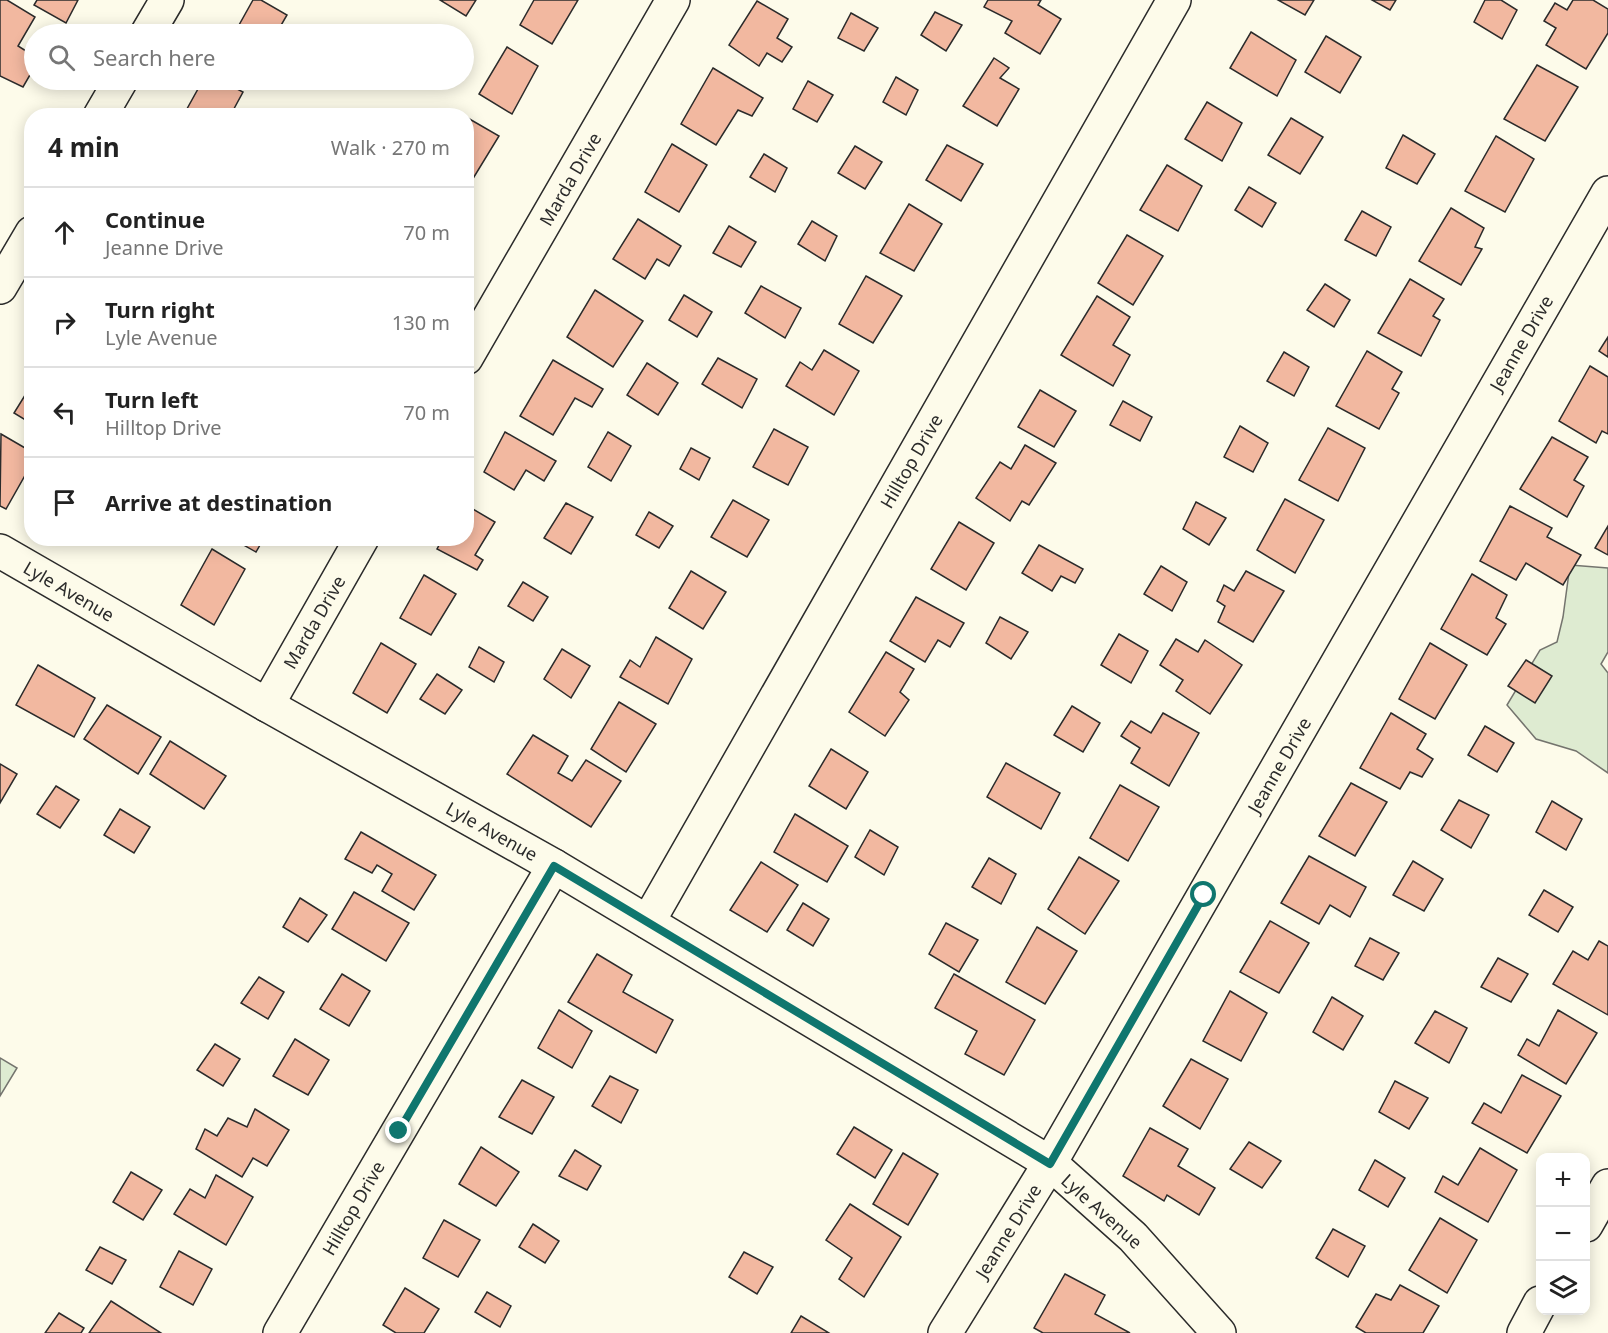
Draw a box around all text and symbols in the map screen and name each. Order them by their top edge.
search box [24,24,474,90]
icon: search [45,41,78,74]
text: Search here [93,42,215,72]
street label: Marda Drive [534,128,606,230]
text: 4 min [48,129,120,165]
text: Walk · 270 m [331,134,450,161]
text: Continue [105,204,205,234]
icon: ahead [48,216,81,249]
text: 70 m [403,219,450,246]
text: Jeanne Drive [105,234,224,261]
street label: Jeanne Drive [1483,291,1558,397]
text: Turn right [105,294,215,324]
icon: right [48,306,81,339]
text: 130 m [392,309,450,336]
text: Lyle Avenue [105,324,218,351]
text: Turn left [105,384,199,414]
icon: left [48,396,81,429]
text: 70 m [403,399,450,426]
street label: Hilltop Drive [874,410,948,512]
text: Hilltop Drive [105,414,222,441]
icon: arrive [48,486,81,519]
text: Arrive at destination [105,487,332,517]
street label: Lyle Avenue [19,555,119,627]
street label: Marda Drive [278,571,350,673]
street label: Jeanne Drive [1241,713,1316,819]
street label: Lyle Avenue [442,796,542,866]
route start [1190,881,1216,907]
route end [385,1117,411,1143]
map controls [1536,1153,1590,1315]
button: + [1536,1153,1590,1207]
street label: Hilltop Drive [316,1157,390,1259]
street label: Lyle Avenue [1056,1168,1148,1254]
street label: Jeanne Drive [968,1179,1046,1284]
button: − [1536,1207,1590,1261]
button: layers [1536,1261,1590,1315]

